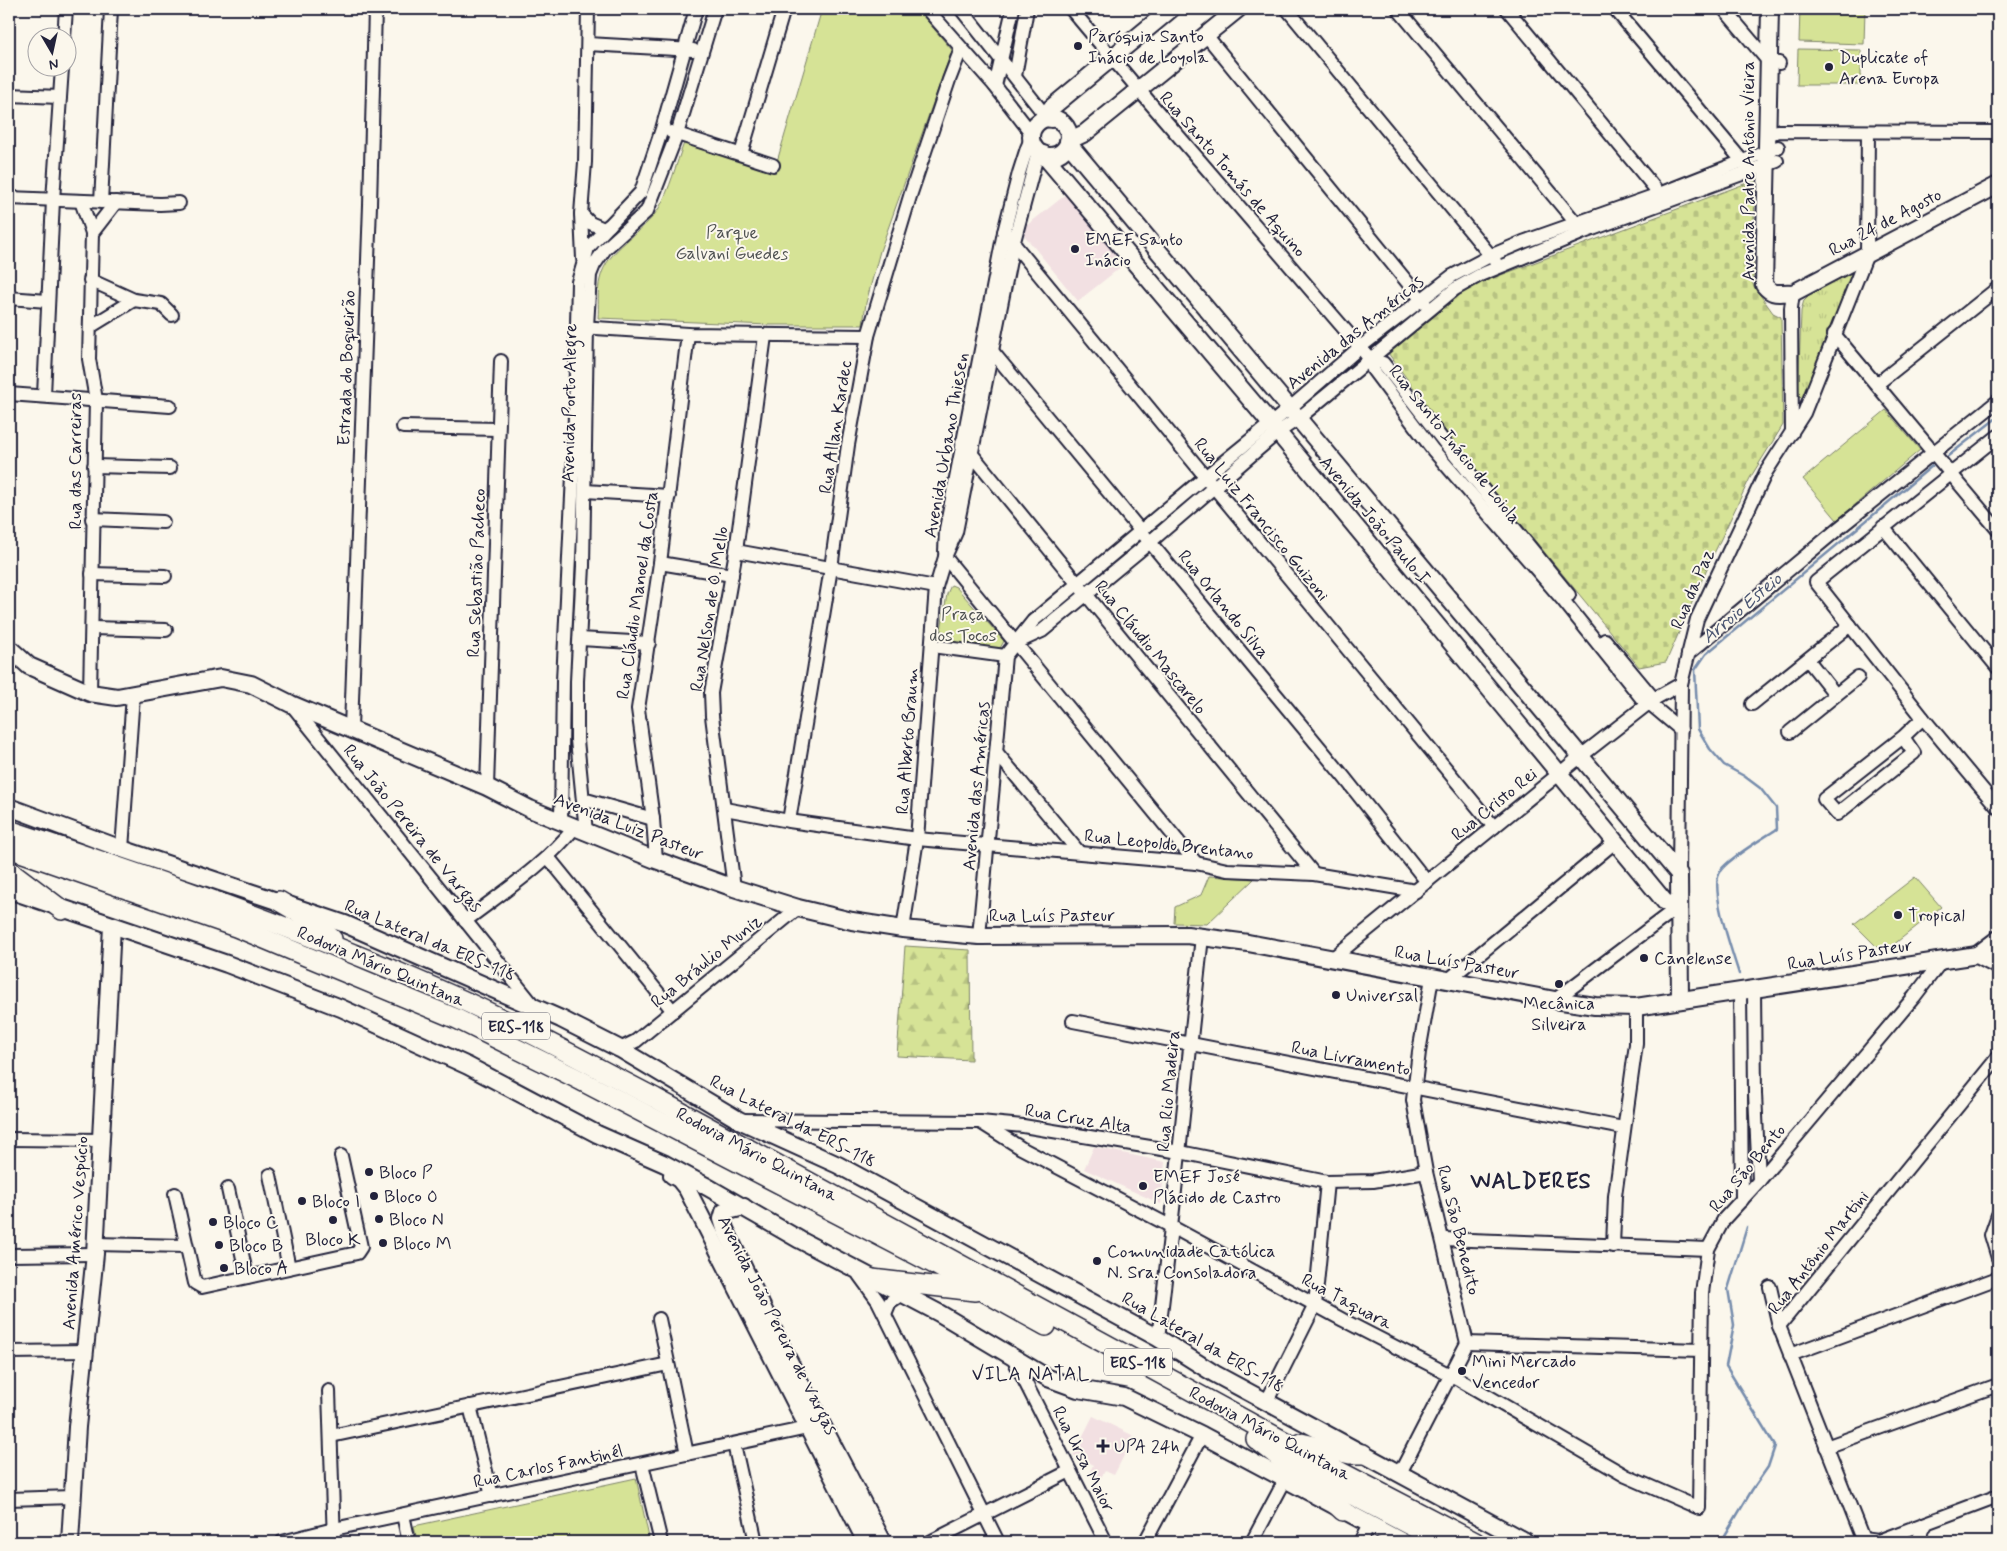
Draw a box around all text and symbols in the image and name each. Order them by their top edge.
place label: Paróquia Santo Inácio de Loyola [1088,25,1208,70]
north arrow [28,28,78,78]
marker: Paróquia Santo Inácio de Loyola [1072,40,1084,52]
place label: Duplicate of Arena Europa [1839,46,1939,91]
text: N [48,54,60,73]
street label: Avenida Padre Antônio Vieira [1737,61,1761,281]
marker: Duplicate of Arena Europa [1823,61,1835,73]
street label: Rua Santo Tomás de Aquino [1153,87,1311,263]
street label: Rua 24 de Agosto [1825,183,1946,263]
park label: Parque Galvani Guedes [675,221,789,266]
place label: EMEF Santo Inácio [1085,228,1183,273]
marker: EMEF Santo Inácio [1069,243,1081,255]
street label: Avenida das Américas [1282,270,1429,396]
street label: Estrada do Boqueirão [332,290,362,446]
street label: Avenida Porto Alegre [557,323,585,483]
street label: Avenida Urbano Thiesen [919,351,975,540]
street label: Rua Allan Kardec [814,359,858,496]
street label: Rua Santo Inácio de Loiola [1382,360,1526,529]
street label: Rua das Carreiras [64,392,88,530]
street label: Rua Luiz Francisco Guizoni [1188,433,1335,606]
street label: Avenida João Paulo I [1313,451,1435,590]
street label: Rua Sebastião Pacheco [462,488,492,658]
street label: Rua Cláudio Manoel da Costa [611,489,665,701]
street label: Rua Nelson de O. Mello [685,525,735,694]
street label: Rua Orlando Silva [1172,545,1275,664]
street label: Rua da Paz [1665,546,1721,633]
water label: Arroio Esteio [1696,566,1788,649]
street label: Rua Cláudio Mascarelo [1089,575,1212,720]
park label: Praça dos Tocos [929,603,997,648]
street label: Rua Alberto Braum [891,667,925,815]
street label: Avenida das Américas [958,700,996,872]
street label: Rua João Pereira de Vargas [335,740,487,919]
street label: Rua Cristo Rei [1447,763,1543,847]
street label: Avenida Luiz Pasteur [550,787,707,867]
street label: Rua Leopoldo Brentano [1083,824,1255,866]
street label: Rua Lateral da ERS-118 [340,894,519,988]
street label: Rua Luís Pasteur [989,904,1116,928]
place label: Tropical [1908,904,1965,928]
street label: Rua Bráulio Muniz [646,909,767,1014]
marker: Tropical [1892,909,1904,921]
street label: Rodovia Mário Quintana [293,921,468,1013]
street label: Rua Luís Pasteur [1786,933,1915,977]
street label: Rua Luís Pasteur [1393,940,1521,986]
place label: Canelense [1654,947,1732,971]
marker: Canelense [1638,952,1650,964]
marker: Mecânica Silveira [1553,978,1565,990]
place label: Universal [1346,984,1418,1008]
marker: Universal [1330,989,1342,1001]
place label: Mecânica Silveira [1523,992,1595,1037]
road number: ERS-118 [482,1012,550,1040]
street label: Rua Rio Madeira [1152,1029,1186,1153]
street label: Rua Livramento [1289,1036,1412,1082]
street label: Rua Lateral da ERS-118 [705,1070,880,1174]
street label: Rua Cruz Alta [1023,1099,1133,1139]
street label: Rodovia Mário Quintana [671,1102,842,1208]
street label: Rua São Bento [1704,1120,1792,1218]
street label: Avenida Américo Vespúcio [57,1135,95,1331]
place label: Bloco P [379,1161,433,1185]
street label: Rua São Benedito [1430,1163,1486,1297]
place label: EMEF José Plácido de Castro [1153,1165,1281,1210]
marker: Bloco P [363,1166,375,1178]
district label: WALDERES [1469,1168,1592,1196]
marker: EMEF José Plácido de Castro [1137,1180,1149,1192]
place label: Bloco O [384,1185,438,1209]
street label: Rua Antônio Martini [1763,1185,1875,1320]
place label: Bloco I [312,1190,360,1214]
marker: Bloco O [368,1190,380,1202]
marker: Bloco I [296,1195,308,1207]
place label: Bloco N [389,1208,444,1232]
place label: Bloco C [223,1211,279,1235]
street label: Avenida João Pereira de Vargas [709,1212,843,1440]
marker: Bloco N [373,1213,385,1225]
marker: Bloco K [327,1214,339,1226]
marker: Bloco C [207,1216,219,1228]
place label: Bloco K [305,1228,361,1252]
place label: Bloco M [393,1232,452,1256]
place label: Bloco B [229,1234,283,1258]
marker: Bloco M [377,1237,389,1249]
marker: Bloco B [213,1239,225,1251]
place label: Comunidade Católica N. Sra. Consoladora [1107,1240,1275,1285]
marker: Comunidade Católica N. Sra. Consoladora [1091,1255,1103,1267]
place label: Bloco A [234,1257,288,1281]
marker: Bloco A [218,1262,230,1274]
street label: Rua Taquara [1297,1268,1396,1336]
street label: Rua Lateral da ERS-118 [1120,1288,1286,1396]
road number: ERS-118 [1104,1348,1172,1375]
place label: Mini Mercado Vencedor [1472,1350,1576,1395]
district label: VILA NATAL [972,1362,1090,1387]
marker: Mini Mercado Vencedor [1456,1365,1468,1377]
street label: Rodovia Mário Quintana [1184,1381,1355,1487]
street label: Rua Ursa Maior [1046,1402,1120,1517]
place label: UPA 24h [1114,1435,1180,1459]
street label: Rua Carlos Fantinél [471,1439,625,1495]
marker: UPA 24h [1096,1439,1110,1453]

